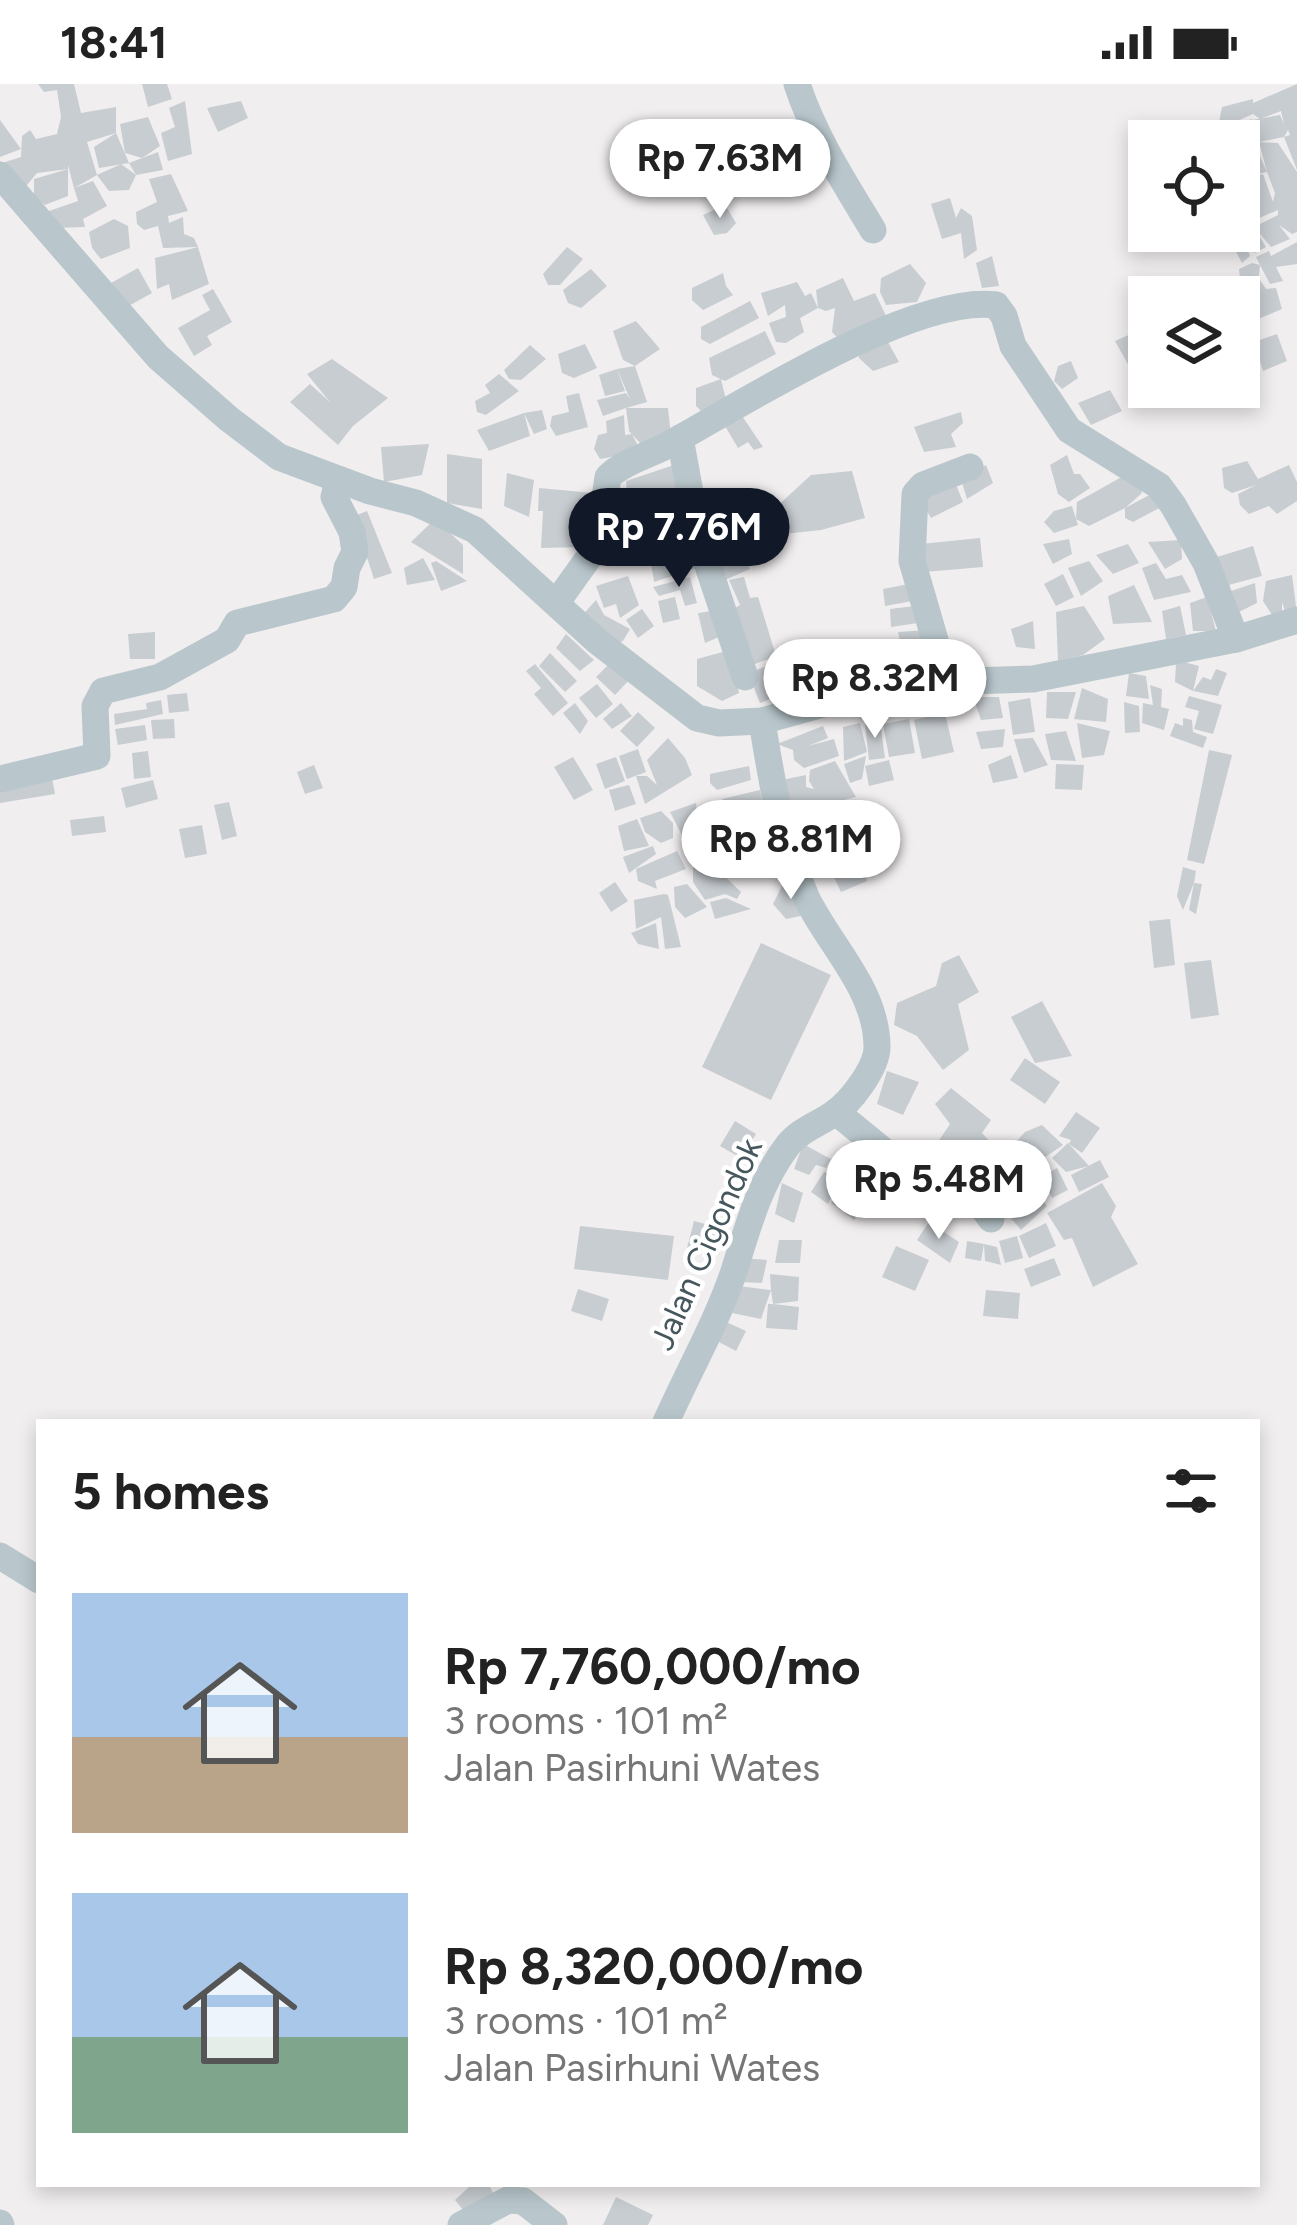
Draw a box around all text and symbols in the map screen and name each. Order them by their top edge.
text: 18:41 [60,15,168,69]
pin: Rp 7.63M [596,119,844,221]
map controls [1128,120,1260,408]
button: locate [1128,120,1260,252]
text: Rp 7.63M [637,134,803,181]
button: layers [1128,276,1260,408]
pin: Rp 7.76M [555,488,803,590]
text: Rp 7.76M [596,503,762,550]
pin: Rp 8.32M [751,639,999,741]
text: Rp 8.32M [790,654,960,701]
pin: Rp 8.81M [667,800,915,902]
text: Rp 8.81M [708,815,874,862]
street label: Jalan Cigondok [642,1132,770,1356]
pin: Rp 5.48M [815,1140,1063,1242]
text: Rp 5.48M [853,1155,1025,1202]
icon: filters [1158,1458,1224,1524]
text: 5 homes [72,1461,269,1522]
text: Rp 7,760,000/mo [444,1636,861,1697]
icon: home [168,1641,312,1785]
text: 3 rooms · 101 m² [444,1697,728,1744]
text: Jalan Pasirhuni Wates [444,1744,820,1791]
text: Rp 8,320,000/mo [444,1936,863,1997]
icon: home [168,1941,312,2085]
text: 3 rooms · 101 m² [444,1997,728,2044]
text: Jalan Pasirhuni Wates [444,2044,820,2091]

